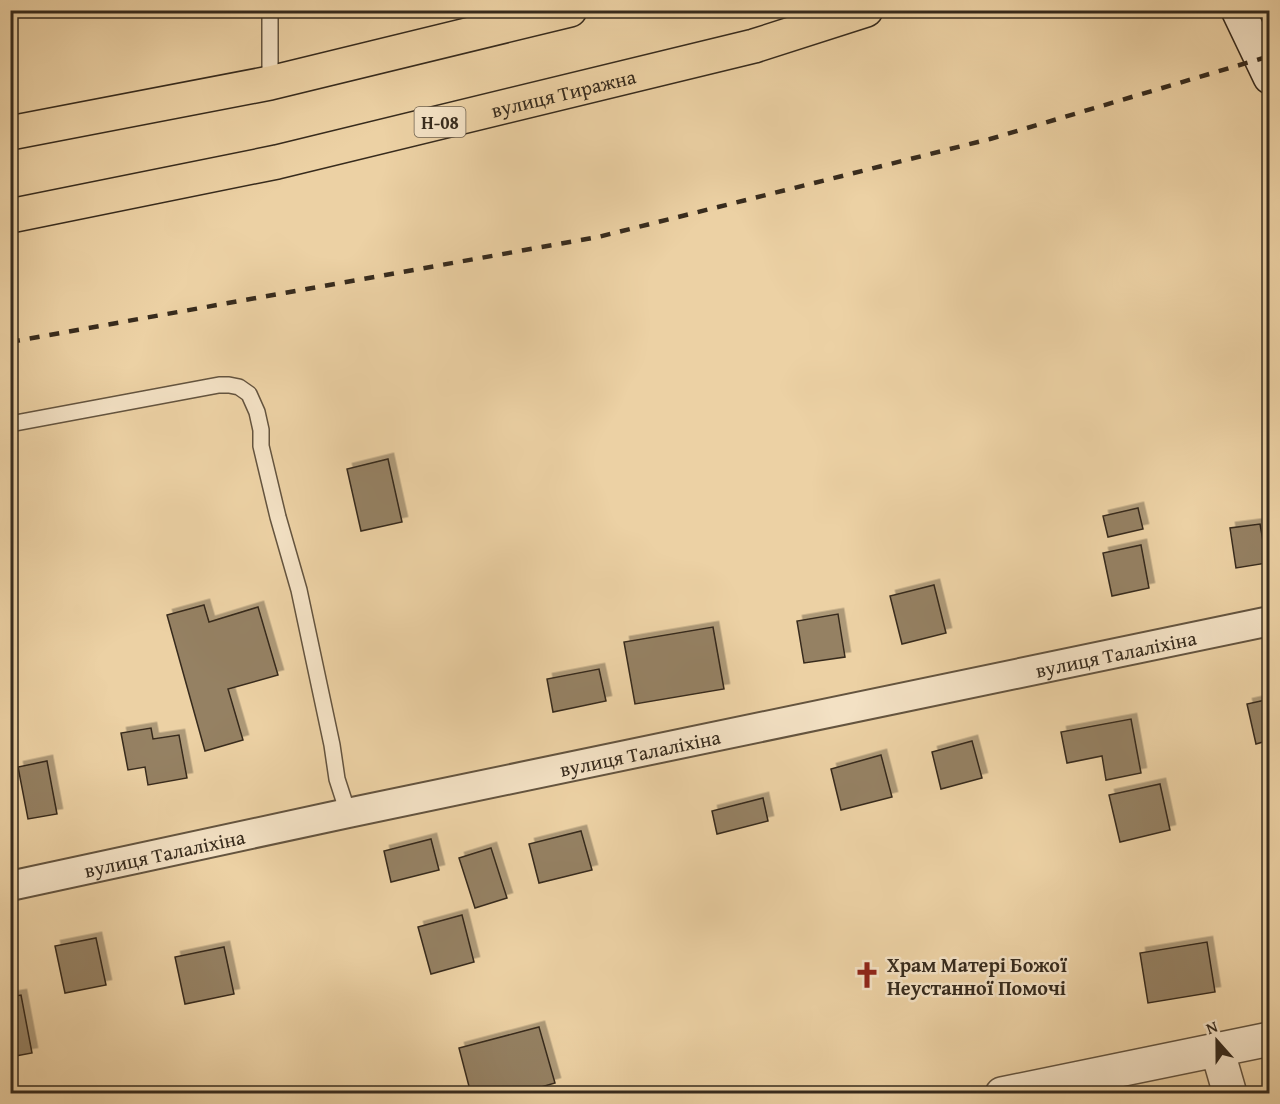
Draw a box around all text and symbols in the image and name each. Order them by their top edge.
street label: вулиця Тиражна [488,61,639,124]
road number: Н-08 [414,107,466,137]
street label: вулиця Талаліхіна [1033,622,1199,684]
street label: вулиця Талаліхіна [557,721,723,783]
street label: вулиця Талаліхіна [81,821,248,884]
place label: Храм Матері Божої Неустанної Помочі [887,950,1068,1002]
church icon: Храм Матері Божої Неустанної Помочі [852,960,882,990]
north arrow [1187,1011,1247,1071]
text: N [1202,1014,1221,1040]

